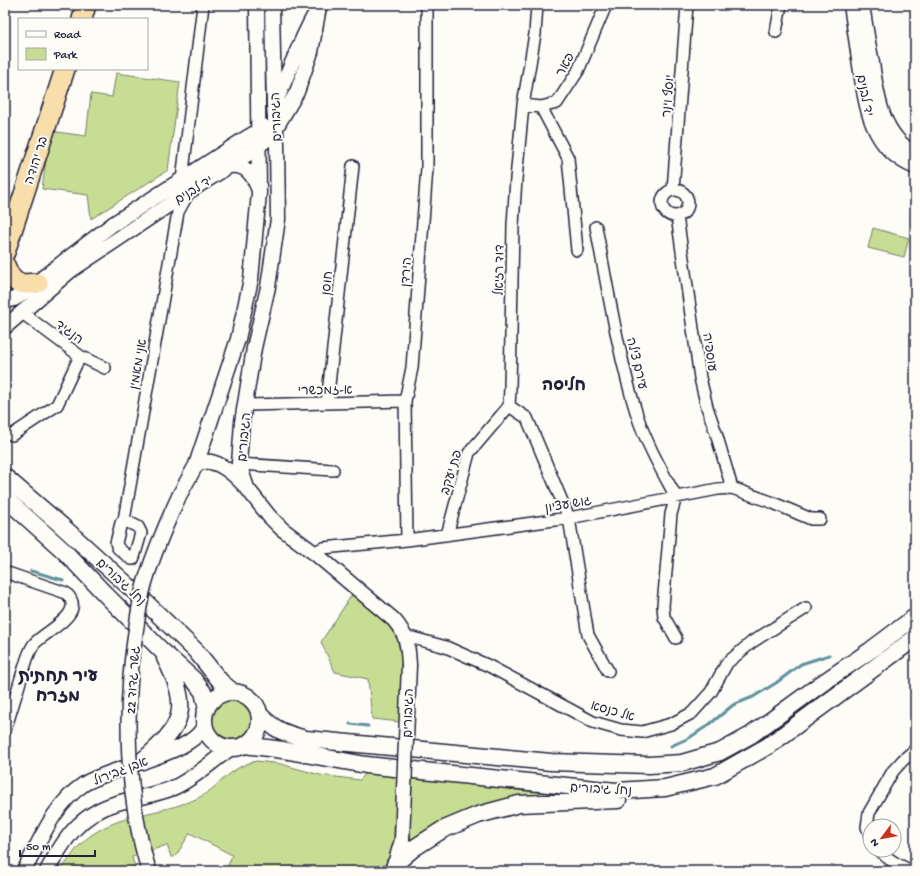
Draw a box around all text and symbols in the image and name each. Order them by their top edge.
legend [18,18,148,70]
text: Road [54,29,81,43]
text: Park [53,49,79,63]
street label: פאר [554,51,579,80]
street label: יד לבנים [852,73,876,118]
street label: יוסף וינר [659,74,679,118]
street label: הגיבורים [269,92,286,142]
street label: בר יהודה [23,135,52,187]
street label: יד לבנים [172,173,216,209]
street label: דוד רזיאל [492,244,508,296]
street label: הירדן [399,257,416,288]
street label: חוסן [320,270,337,296]
street label: הנגיד [52,318,85,348]
street label: עוספיה [698,332,719,373]
street label: עירם צילה [622,336,650,392]
street label: אני מאמין [128,338,151,391]
district label: חליסה [542,375,586,397]
street label: א-זמכשרי [297,384,353,399]
street label: הגיבורים [236,412,255,463]
street label: פת יעקב [439,448,466,497]
street label: גוש עציון [544,494,593,517]
street label: נחל גיבורים [93,555,149,609]
street label: גשר גדוד 22 [125,646,144,715]
district label: עיר תחתית מזרח [18,668,98,708]
street label: הגיבורים [401,688,418,738]
street label: אל כנסא [589,698,636,726]
street label: אבן גבירול [91,754,151,790]
street label: נחל גיבורים [570,780,632,800]
north arrow [862,818,902,858]
scale bar [20,832,95,858]
text: N [868,836,882,848]
text: 50 m [26,841,51,855]

